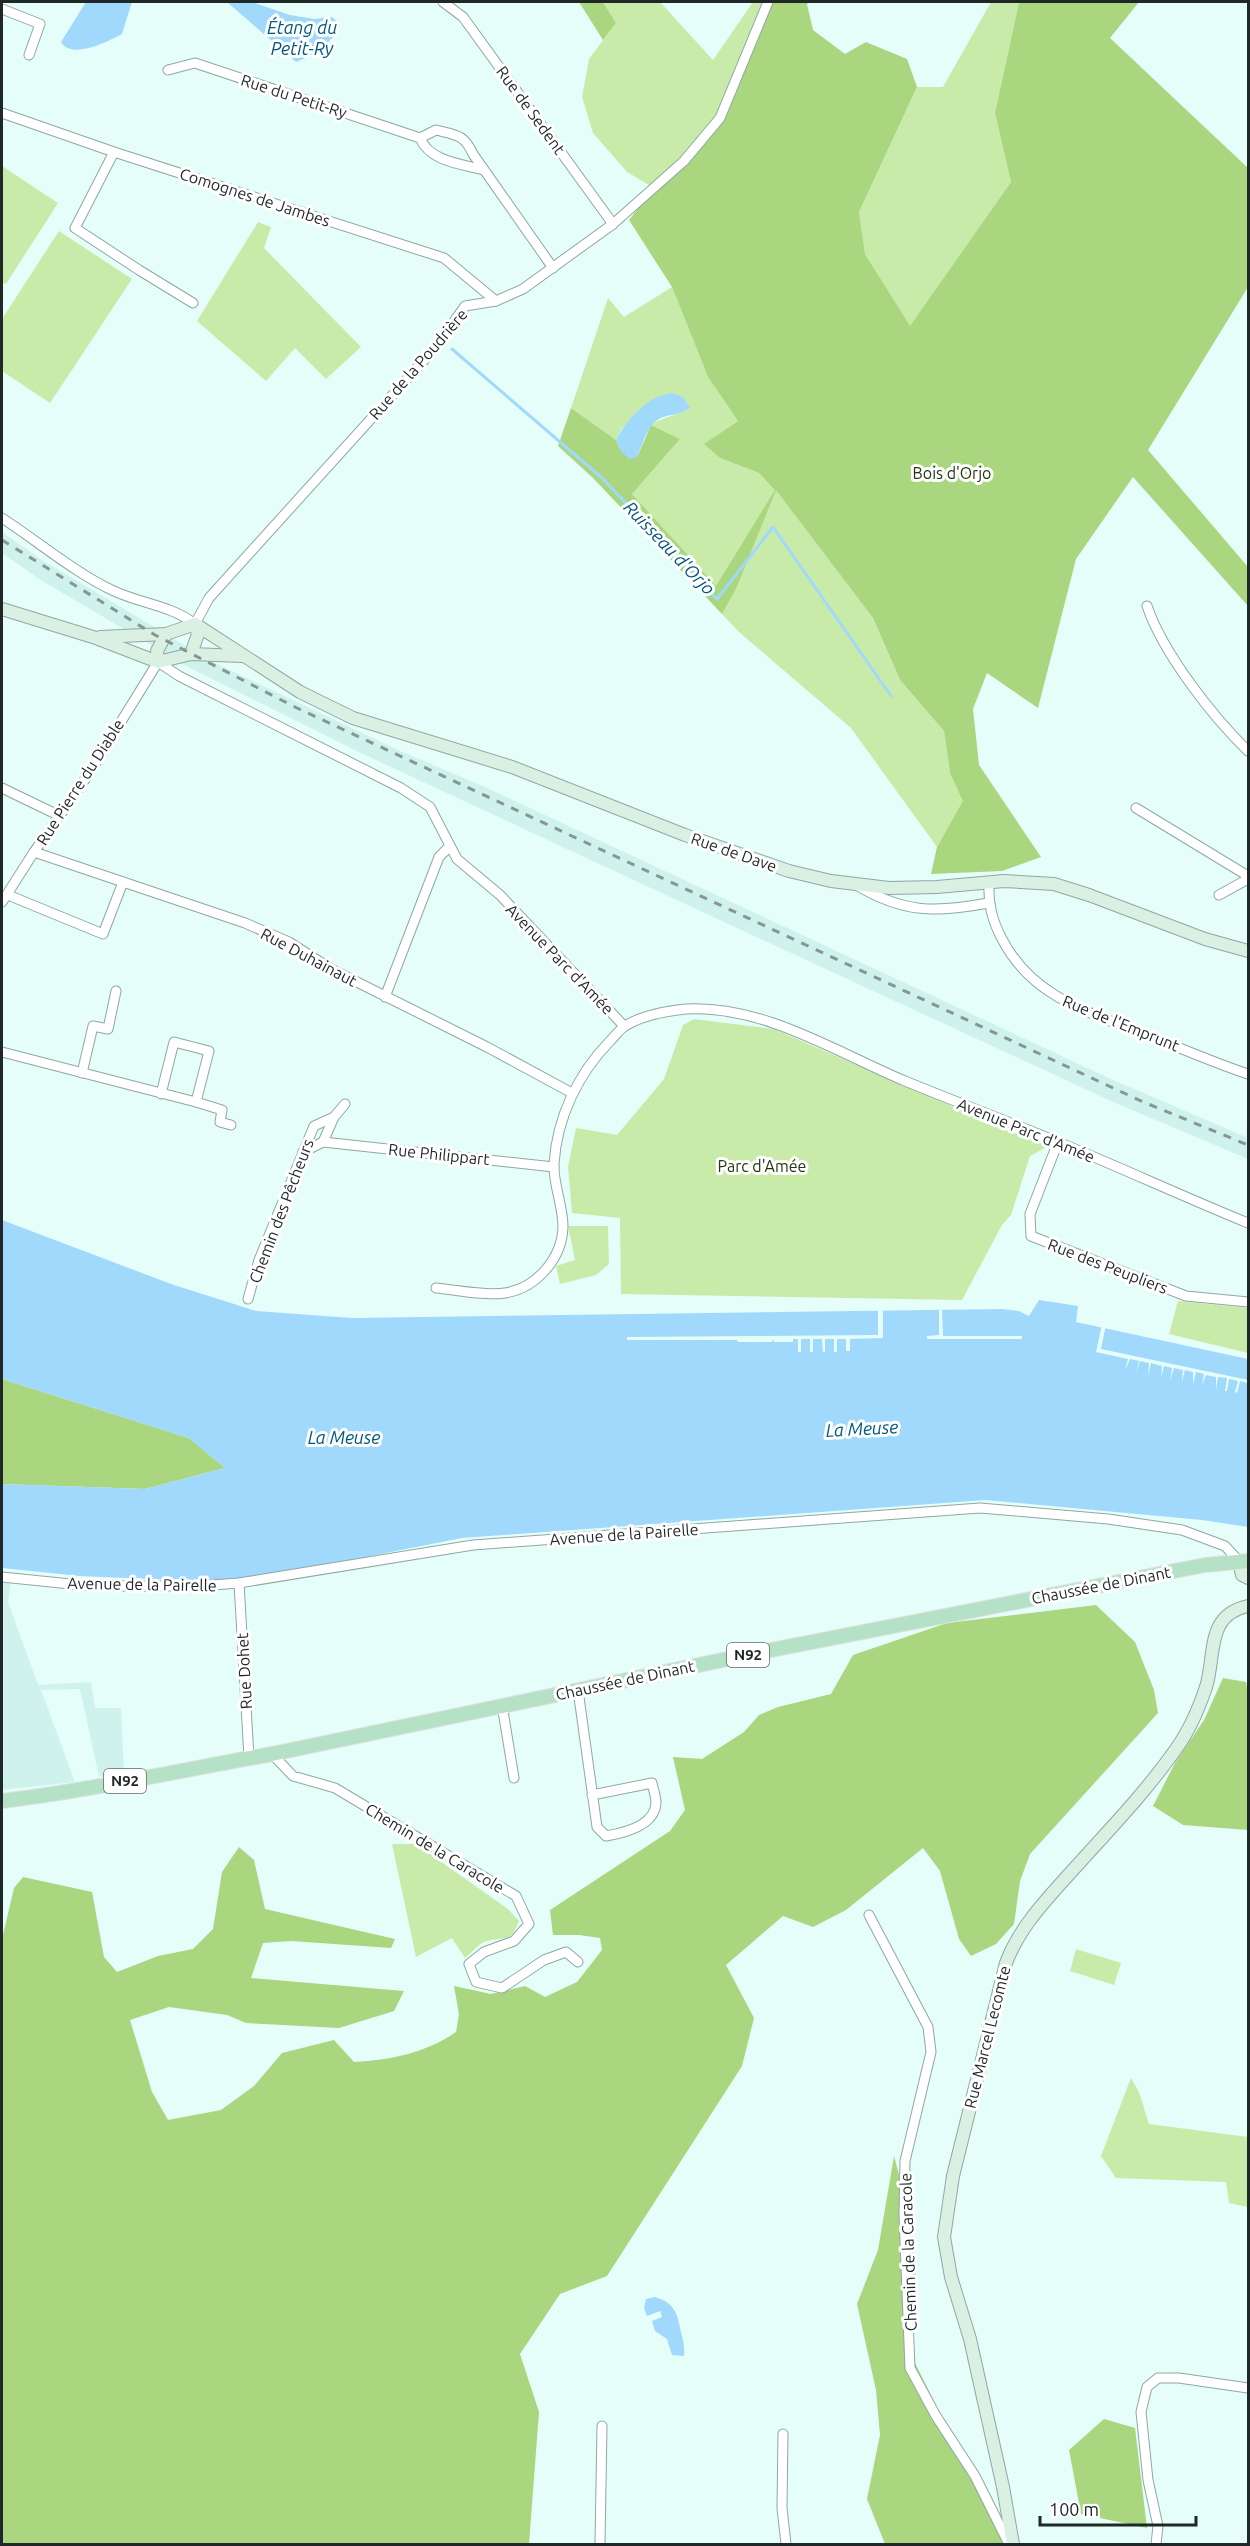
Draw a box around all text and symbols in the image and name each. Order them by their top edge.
water label: Étang du Petit-Ry [267,16,337,58]
street label: Rue de Sedent [493,63,569,158]
street label: Rue du Petit-Ry [239,70,349,122]
street label: Comognes de Jambes [178,164,332,230]
street label: Rue de la Poudrière [365,305,471,423]
park label: Bois d'Orjo [913,464,991,482]
water label: Ruisseau d'Orjo [620,497,719,598]
street label: Rue Pierre du Diable [33,716,127,848]
street label: Rue de Dave [689,829,779,875]
street label: Avenue Parc d'Amée [503,900,617,1018]
street label: Rue Duhainaut [258,924,361,990]
street label: Rue de l'Emprunt [1060,991,1183,1055]
street label: Avenue Parc d'Amée [955,1094,1097,1166]
street label: Chemin des Pêcheurs [245,1136,317,1286]
street label: Rue Philippart [388,1140,491,1168]
park label: Parc d'Amée [718,1157,806,1175]
street label: Rue des Peupliers [1046,1235,1171,1297]
water label: La Meuse [825,1416,899,1440]
water label: La Meuse [308,1427,380,1447]
street label: Avenue de la Pairelle [549,1520,699,1548]
street label: Chaussée de Dinant [1030,1563,1173,1607]
street label: Avenue de la Pairelle [67,1574,217,1594]
street label: Rue Dohet [233,1632,255,1710]
road number: N92 [727,1643,769,1667]
street label: Chaussée de Dinant [554,1656,697,1703]
road number: N92 [104,1769,146,1793]
street label: Chemin de la Caracole [363,1800,507,1896]
street label: Rue Marcel Lecomte [961,1964,1013,2110]
street label: Chemin de la Caracole [896,2173,920,2331]
scale bar [1040,2489,1196,2527]
text: 100 m [1049,2499,1099,2519]

